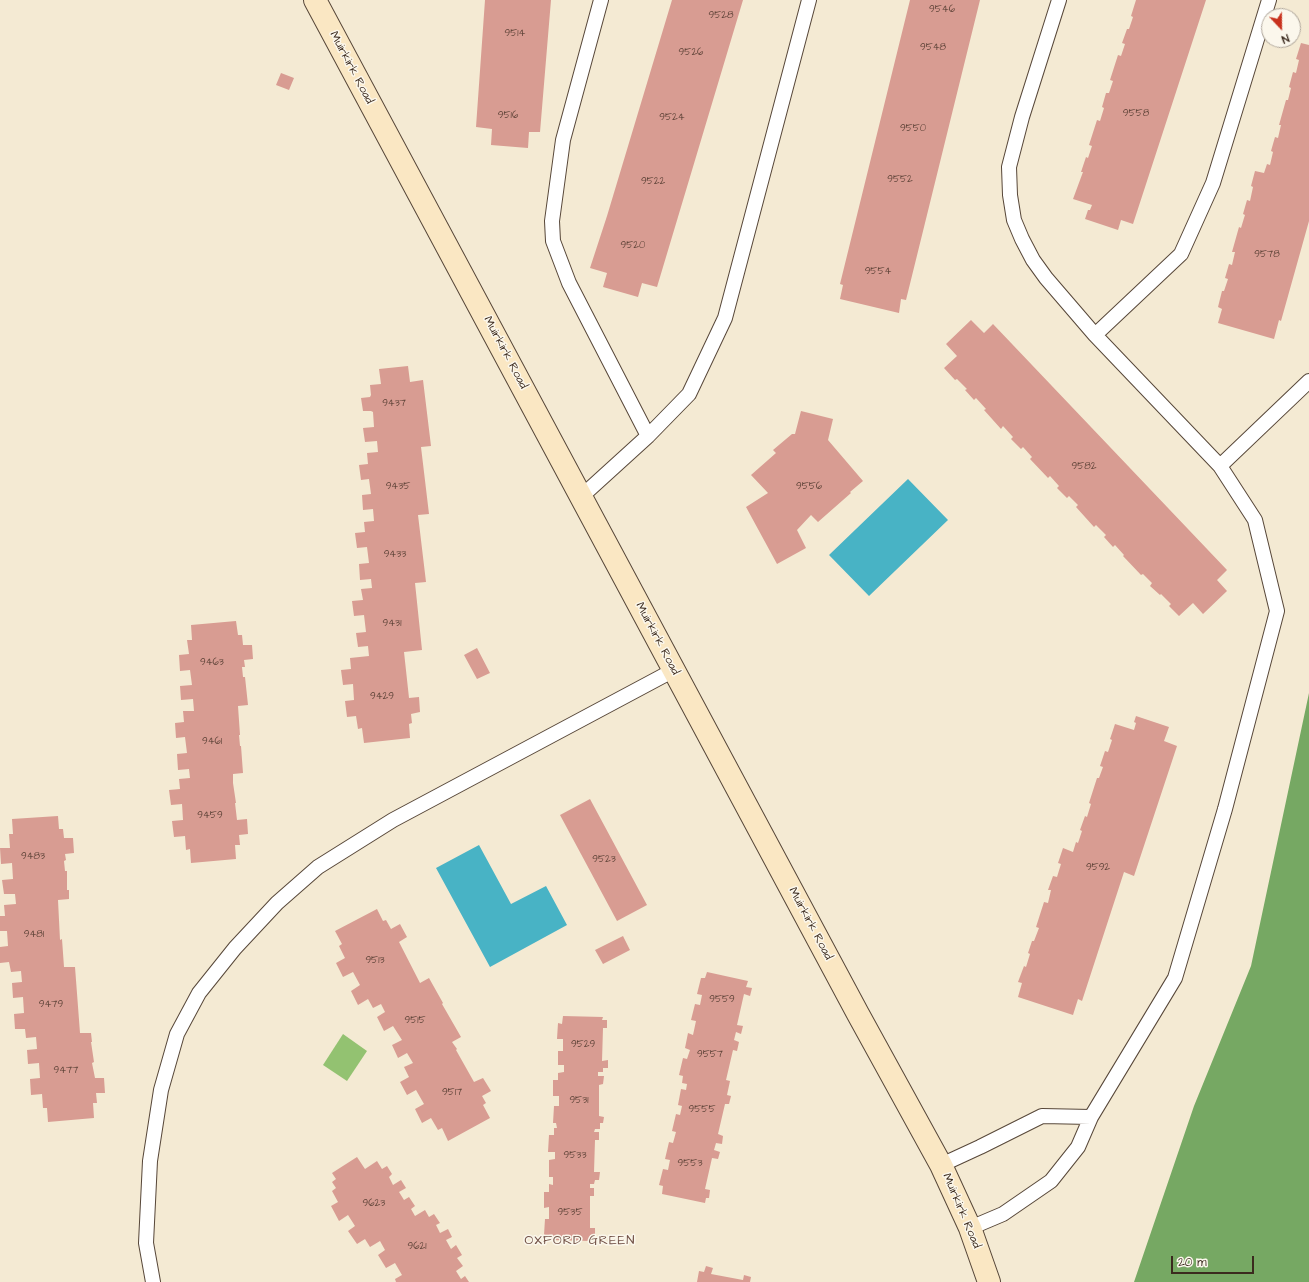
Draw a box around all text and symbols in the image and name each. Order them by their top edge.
house number: 9546 [929,4,955,16]
north arrow [1261,8,1301,48]
house number: 9528 [709,10,733,22]
house number: 9514 [505,28,525,40]
street label: Muirkirk Road [326,29,376,107]
text: N [1279,30,1291,47]
house number: 9548 [920,42,946,54]
house number: 9526 [679,47,703,59]
house number: 9558 [1123,108,1149,120]
house number: 9516 [498,110,518,122]
house number: 9524 [659,112,685,124]
house number: 9550 [900,123,926,135]
house number: 9552 [887,174,913,186]
house number: 9522 [641,176,665,188]
house number: 9520 [621,240,645,252]
house number: 9578 [1254,249,1280,261]
house number: 9554 [865,266,891,278]
street label: Muirkirk Road [480,314,530,392]
house number: 9437 [382,398,406,410]
house number: 9582 [1072,461,1096,473]
house number: 9435 [386,481,410,493]
house number: 9556 [796,481,822,493]
house number: 9433 [384,549,406,561]
street label: Muirkirk Road [632,600,682,678]
house number: 9431 [383,618,401,630]
house number: 9463 [200,657,224,669]
house number: 9429 [370,691,394,703]
house number: 9461 [202,736,222,748]
house number: 9459 [197,810,223,822]
house number: 9483 [21,851,45,863]
house number: 9523 [592,854,616,866]
house number: 9592 [1086,862,1110,874]
street label: Muirkirk Road [785,885,835,963]
house number: 9481 [24,929,44,941]
house number: 9513 [365,955,385,967]
house number: 9559 [709,994,735,1006]
house number: 9479 [39,999,63,1011]
house number: 9515 [404,1015,426,1027]
house number: 9529 [571,1039,595,1051]
house number: 9557 [697,1049,723,1061]
house number: 9477 [54,1065,78,1077]
house number: 9517 [442,1087,462,1099]
house number: 9531 [569,1095,589,1107]
house number: 9555 [689,1104,715,1116]
house number: 9533 [564,1150,586,1162]
house number: 9553 [678,1158,702,1170]
street label: Muirkirk Road [939,1171,983,1251]
house number: 9623 [363,1198,385,1210]
house number: 9535 [558,1207,582,1219]
district label: OXFORD GREEN [525,1233,635,1249]
house number: 9621 [408,1241,426,1253]
scale bar [1173,1248,1256,1274]
text: 20 m [1178,1254,1207,1271]

